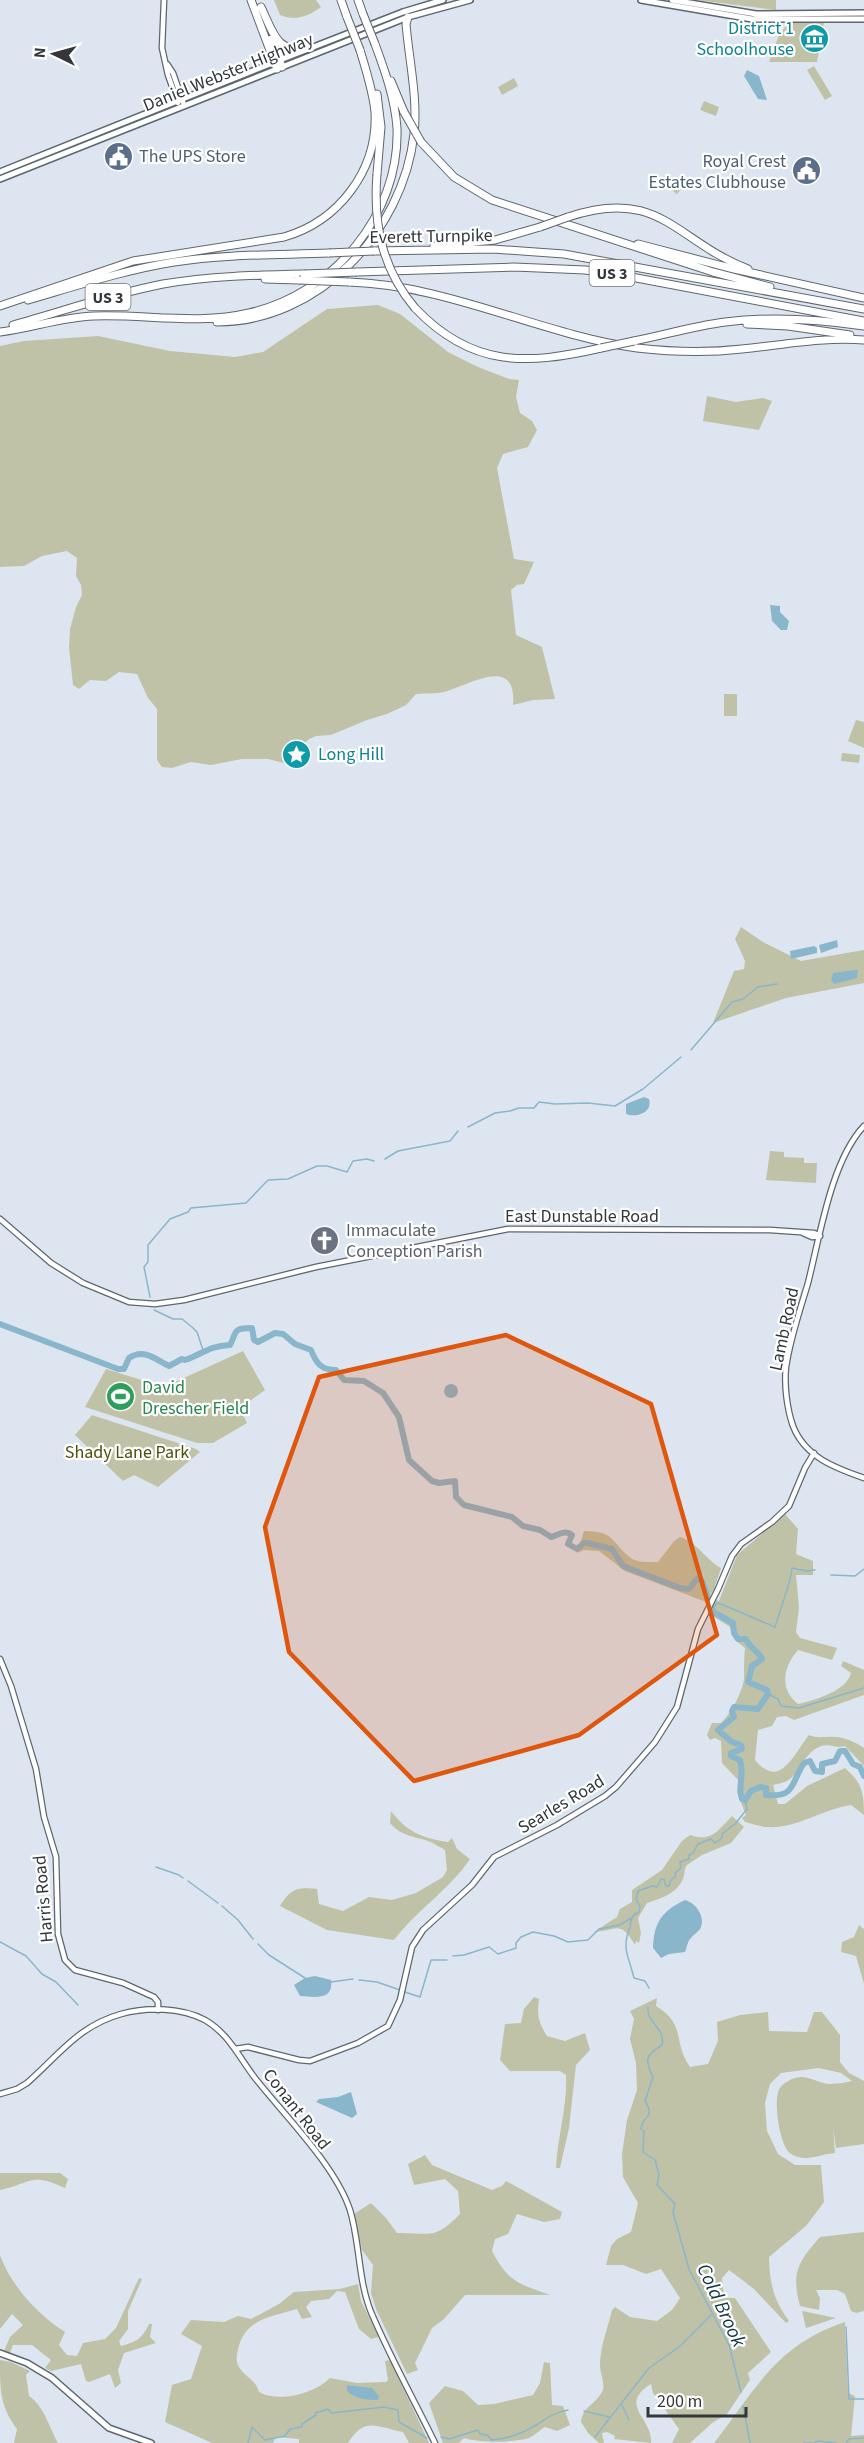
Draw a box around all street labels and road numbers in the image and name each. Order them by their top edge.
street label: Daniel Webster Highway [139,27,318,118]
street label: Everett Turnpike [369,223,493,250]
road number: US 3 [590,260,634,286]
road number: US 3 [86,284,130,310]
street label: East Dunstable Road [505,1204,659,1229]
street label: Lamb Road [763,1285,806,1373]
street label: Searles Road [513,1769,609,1840]
street label: Harris Road [27,1854,60,1944]
street label: Conant Road [257,2063,336,2155]

